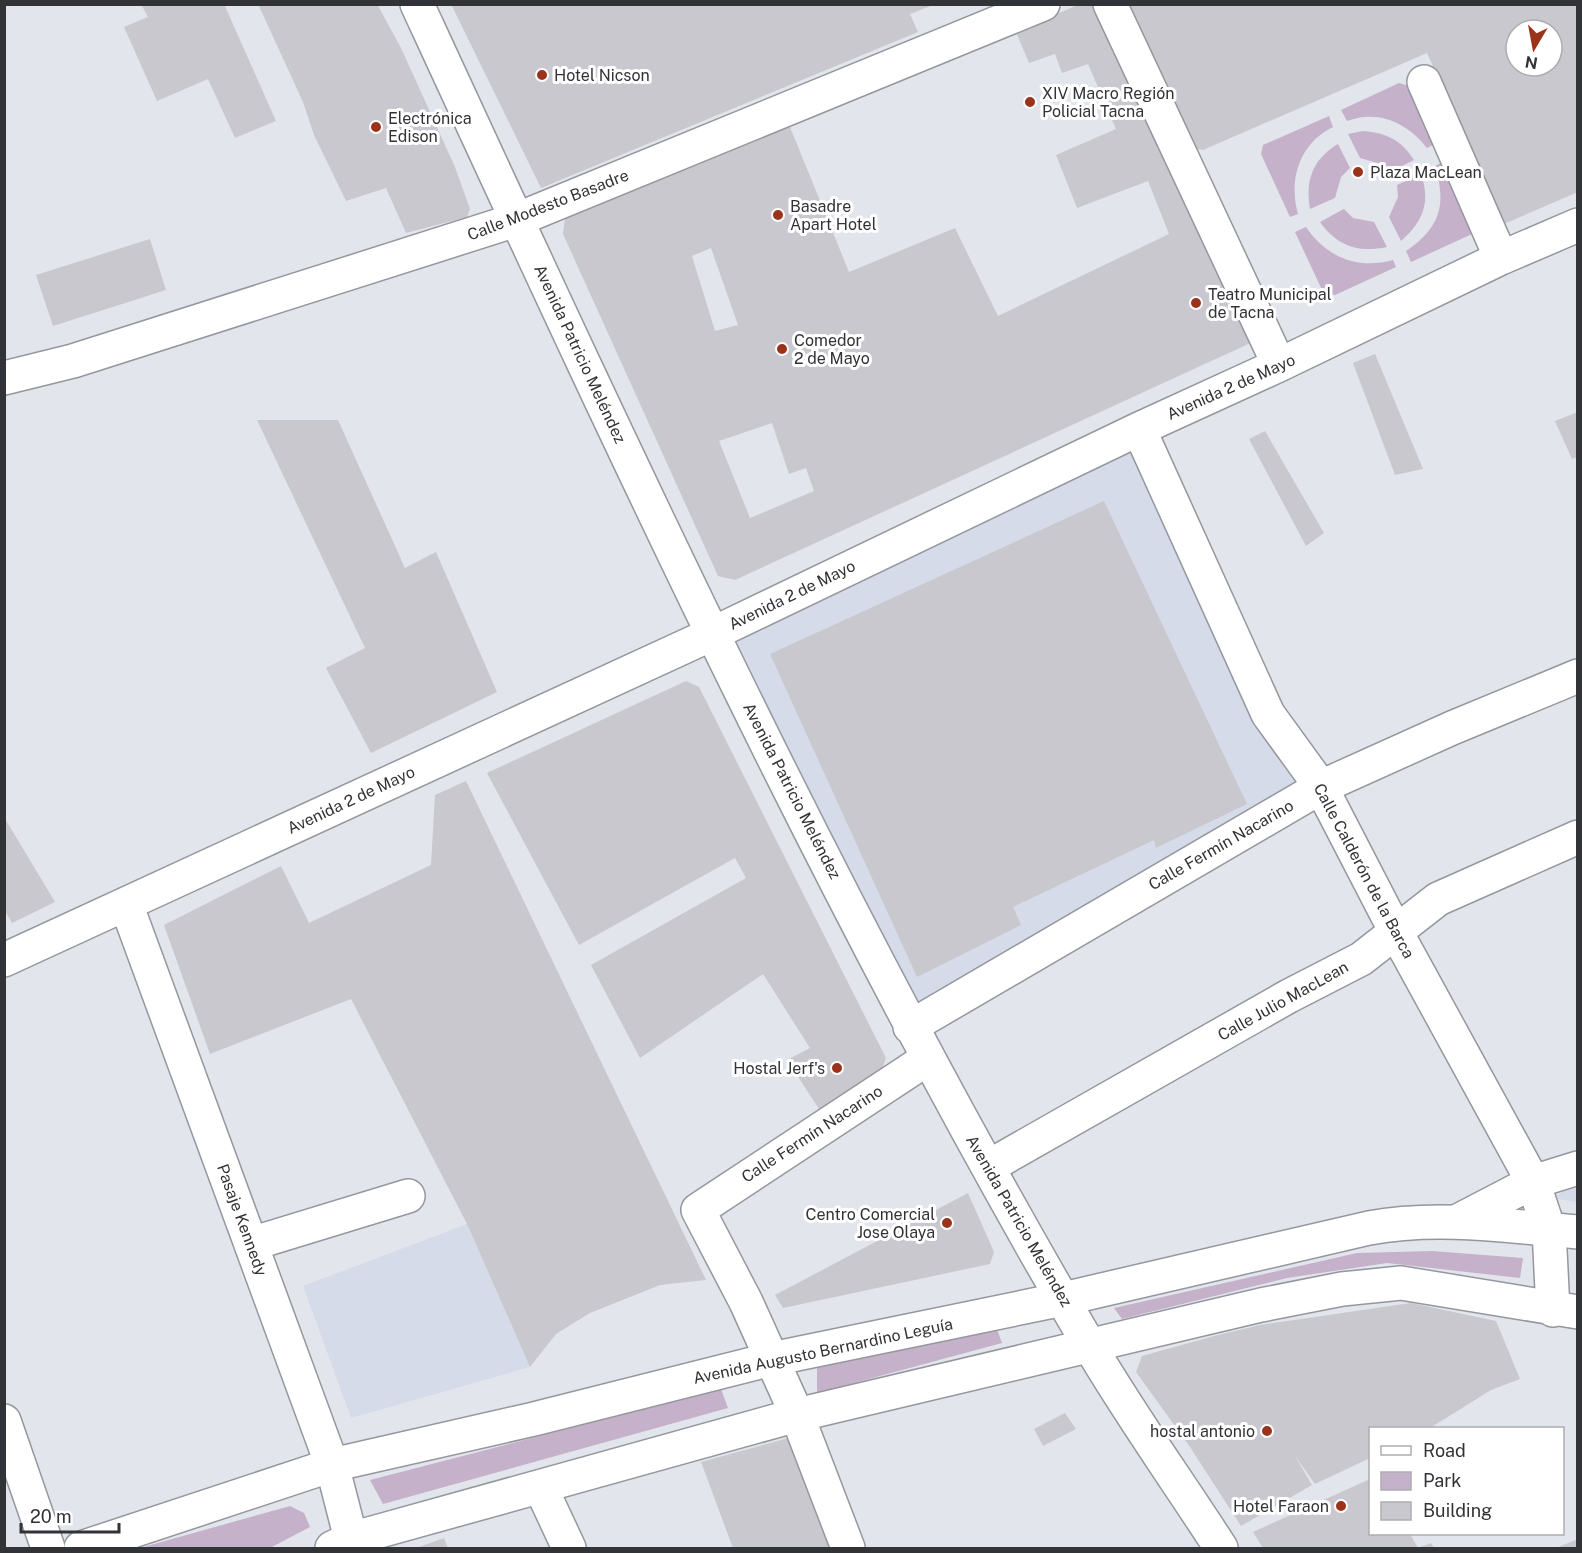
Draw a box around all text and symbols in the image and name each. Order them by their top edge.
north arrow [1504,18,1564,78]
text: N [1524,52,1539,73]
place label: Hotel Nicson [554,66,650,85]
marker: Hotel Nicson [535,68,549,82]
place label: XIV Macro Región Policial Tacna [1042,84,1174,121]
marker: XIV Macro Región Policial Tacna [1023,95,1037,109]
place label: Electrónica Edison [388,109,472,146]
marker: Electrónica Edison [369,120,383,134]
place label: Plaza MacLean [1370,163,1482,182]
street label: Calle Modesto Basadre [465,165,631,245]
marker: Plaza MacLean [1351,165,1365,179]
place label: Basadre Apart Hotel [790,197,877,234]
marker: Basadre Apart Hotel [771,208,785,222]
street label: Avenida Patricio Meléndez [530,262,630,447]
place label: Teatro Municipal de Tacna [1208,285,1332,322]
marker: Teatro Municipal de Tacna [1189,296,1203,310]
place label: Comedor 2 de Mayo [794,331,870,368]
marker: Comedor 2 de Mayo [775,342,789,356]
street label: Avenida 2 de Mayo [1164,350,1298,424]
street label: Avenida 2 de Mayo [726,556,858,634]
street label: Avenida Patricio Meléndez [739,700,845,883]
street label: Avenida 2 de Mayo [284,762,418,838]
street label: Calle Calderón de la Barca [1310,780,1418,962]
street label: Calle Fermín Nacarino [1145,796,1297,894]
street label: Calle Julio MacLean [1214,957,1352,1045]
place label: Hostal Jerf's [733,1059,825,1078]
marker: Hostal Jerf's [830,1061,844,1075]
street label: Calle Fermín Nacarino [738,1081,886,1187]
street label: Avenida Patricio Meléndez [962,1132,1076,1311]
street label: Pasaje Kennedy [213,1161,271,1279]
place label: Centro Comercial Jose Olaya [806,1205,935,1242]
marker: Centro Comercial Jose Olaya [940,1216,954,1230]
street label: Avenida Augusto Bernardino Leguía [691,1314,955,1388]
place label: hostal antonio [1150,1422,1255,1441]
marker: hostal antonio [1260,1424,1274,1438]
legend [1369,1427,1564,1535]
text: Road [1423,1440,1466,1461]
text: Park [1423,1470,1461,1491]
scale bar [21,1496,118,1534]
place label: Hotel Faraon [1233,1497,1329,1516]
marker: Hotel Faraon [1334,1499,1348,1513]
text: Building [1423,1500,1492,1521]
text: 20 m [30,1506,72,1527]

